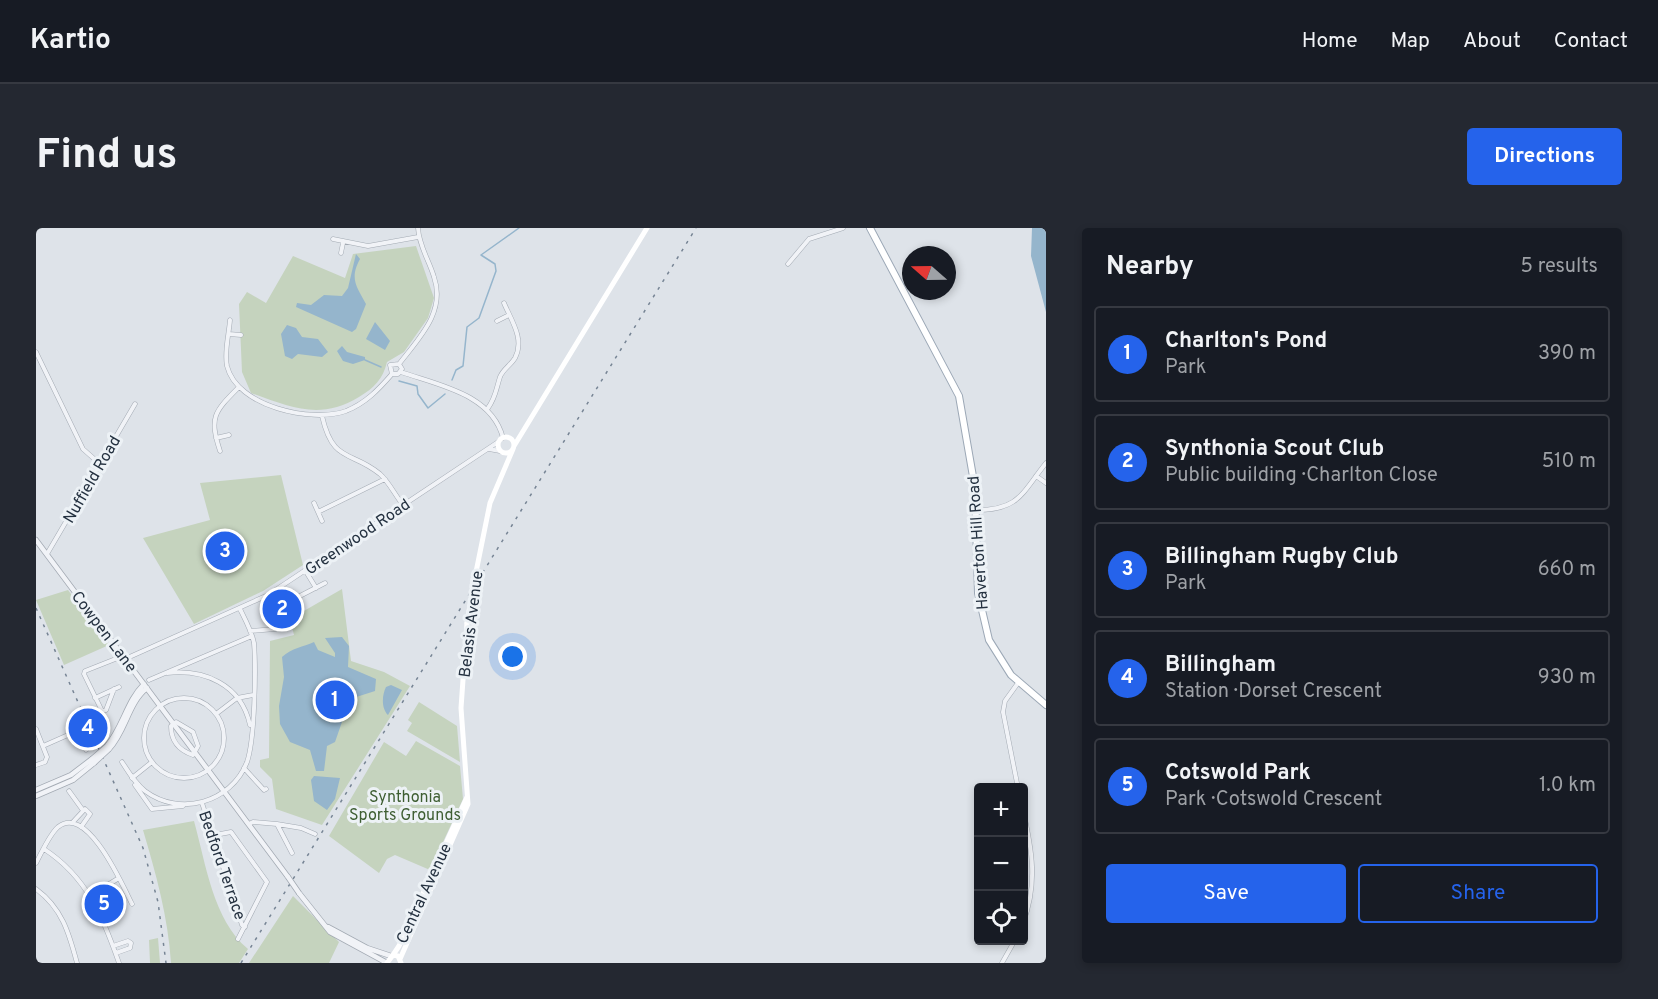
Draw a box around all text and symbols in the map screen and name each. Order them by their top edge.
text: Kartio [30,23,111,59]
text: Home [1302,28,1358,55]
text: Map [1391,28,1430,55]
text: About [1463,28,1521,55]
text: Contact [1554,28,1628,55]
button: Directions [1467,128,1622,185]
text: Find us [36,130,177,183]
north arrow [902,246,956,300]
text: Nearby [1106,251,1194,284]
text: 5 results [1521,254,1598,280]
text: Charlton's Pond [1165,328,1327,355]
text: 1 [1124,341,1132,367]
text: 390 m [1538,341,1596,367]
text: Park [1165,355,1206,381]
street label: Nuffield Road [60,433,126,527]
text: Synthonia Scout Club [1165,436,1384,463]
text: 2 [1121,449,1134,475]
text: 510 m [1542,449,1596,475]
text: Public building · Charlton Close [1165,463,1438,489]
street label: Haverton Hill Road [964,475,994,611]
street label: Greenwood Road [302,495,415,580]
pin: 3 [206,528,244,574]
text: Billingham Rugby Club [1165,544,1398,571]
text: 3 [1122,557,1134,583]
text: 660 m [1538,557,1596,583]
street label: Belasis Avenue [456,570,488,679]
text: Park [1165,571,1206,597]
pin: 2 [262,586,302,632]
street label: Cowpen Lane [66,587,141,677]
your location [498,642,527,671]
text: Billingham [1165,652,1276,679]
text: 4 [1121,665,1134,691]
text: 930 m [1538,665,1596,691]
pin: 1 [316,678,354,722]
text: Station · Dorset Crescent [1165,679,1382,705]
pin: 4 [68,706,108,750]
text: Cotswold Park [1165,760,1311,787]
text: 5 [1121,773,1134,799]
text: 1.0 km [1539,773,1596,799]
map controls [974,783,1028,945]
button: + [974,783,1028,837]
text: Park · Cotswold Crescent [1165,787,1382,813]
park label: Synthonia Sports Grounds [349,788,461,826]
street label: Bedford Terrace [193,808,249,923]
button: − [974,837,1028,891]
street label: Central Avenue [393,840,457,947]
button: Save [1106,864,1346,923]
button: Share [1358,864,1598,923]
pin: 5 [84,882,124,926]
button: locate [974,891,1028,945]

